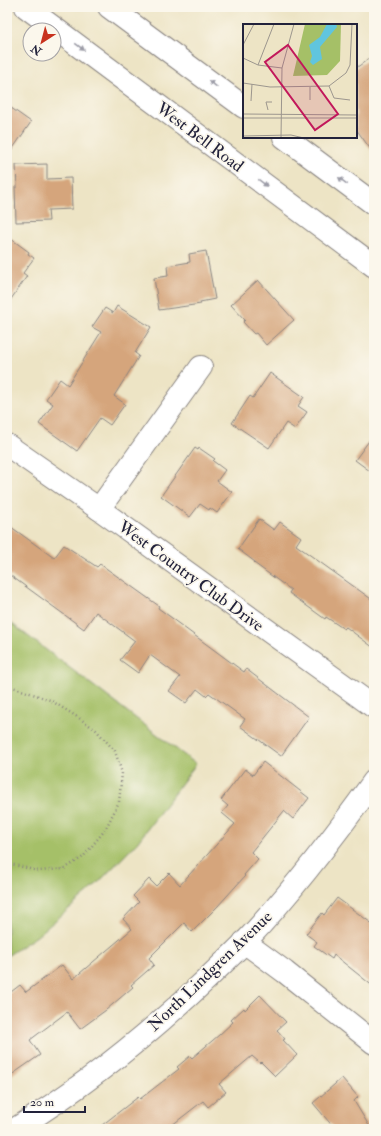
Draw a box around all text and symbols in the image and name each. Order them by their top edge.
north arrow [22,22,62,62]
inset map [243,24,357,138]
text: N [28,41,45,58]
one-way arrow [75,43,86,51]
one-way arrow [207,80,218,88]
street label: West Bell Road [151,97,248,177]
one-way arrow [337,177,348,185]
one-way arrow [258,179,268,187]
street label: West Country Club Drive [113,515,268,637]
street label: North Lindgren Avenue [144,906,276,1036]
scale bar [24,1088,85,1114]
text: 20 m [30,1095,55,1110]

